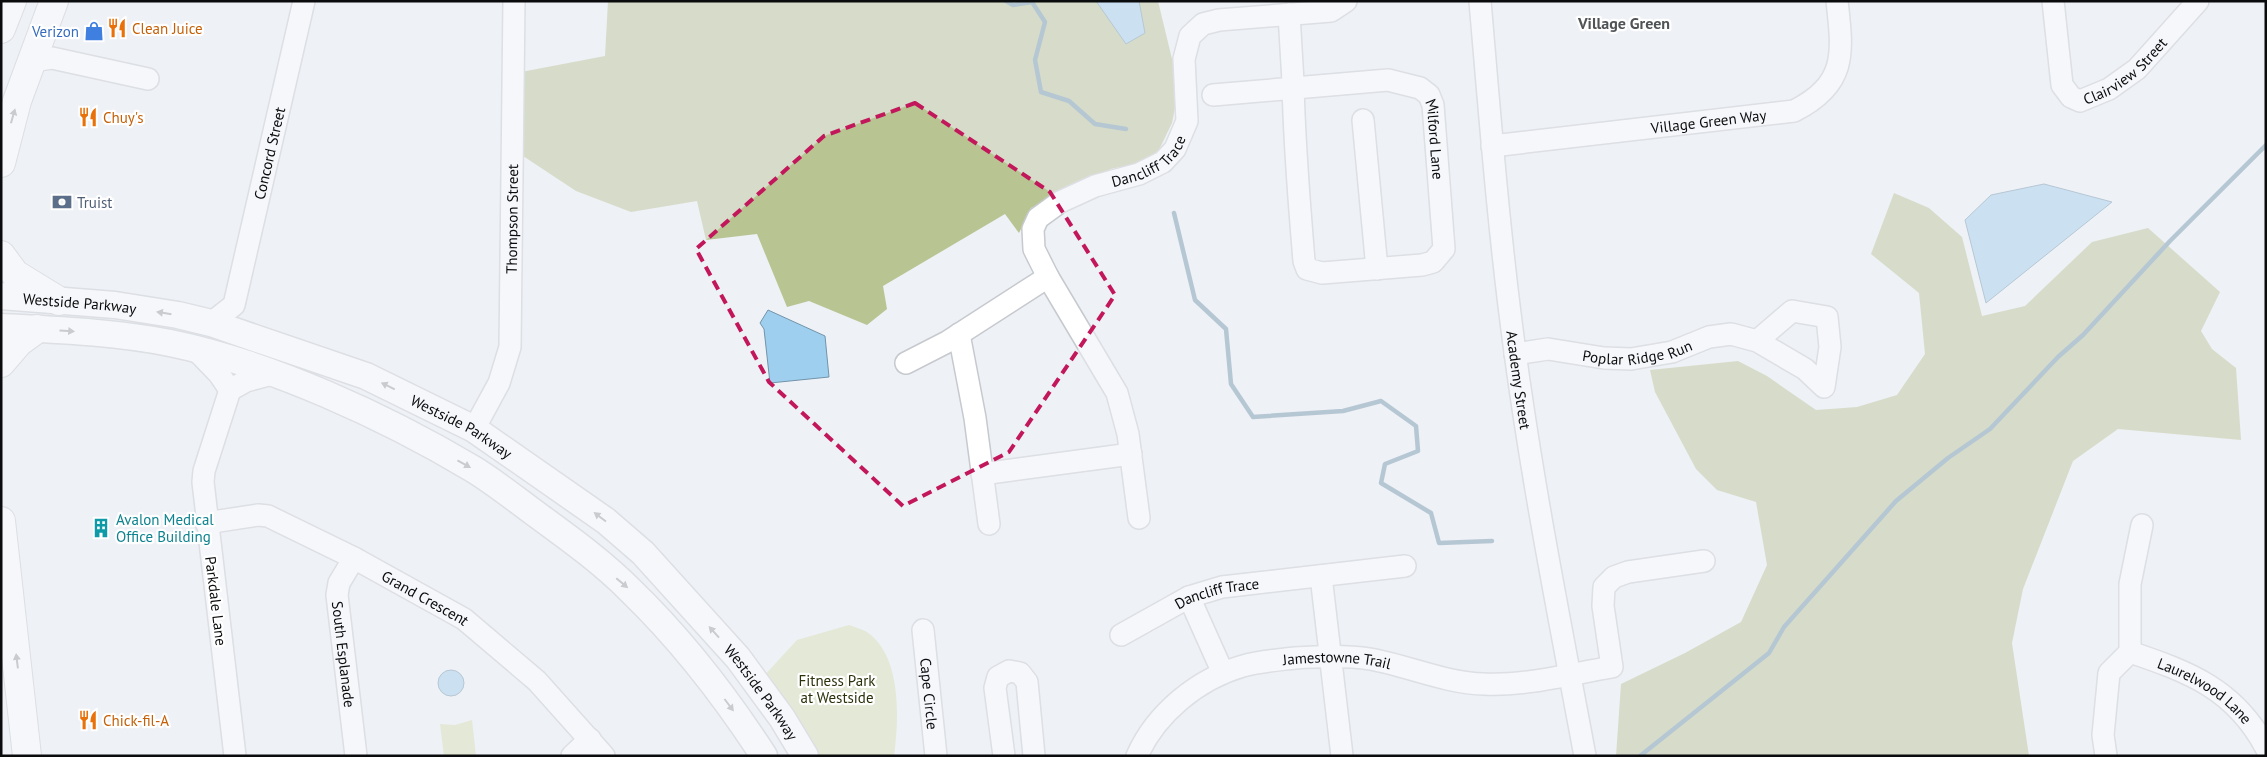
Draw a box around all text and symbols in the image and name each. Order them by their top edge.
district label: Village Green [1577,13,1670,33]
restaurant icon: Clean Juice [106,17,128,39]
place label: Clean Juice [132,19,203,38]
shop icon: Verizon [83,20,105,42]
place label: Verizon [31,22,79,41]
street label: Clairview Street [2080,33,2170,108]
street label: Milford Lane [1422,96,1448,180]
street label: Concord Street [249,105,289,201]
street label: Village Green Way [1649,105,1767,137]
restaurant icon: Chuy's [77,106,99,128]
one-way arrow [10,108,18,123]
place label: Chuy's [103,108,144,127]
street label: Dancliff Trace [1109,132,1189,191]
street label: Thompson Street [501,164,522,274]
bank icon: Truist [51,191,73,213]
place label: Truist [77,193,112,212]
street label: Westside Parkway [22,288,138,318]
one-way arrow [155,308,171,316]
one-way arrow [60,327,76,335]
street label: Academy Street [1503,329,1536,431]
street label: Poplar Ridge Run [1581,335,1695,369]
one-way arrow [381,382,395,390]
street label: Westside Parkway [408,390,516,462]
one-way arrow [457,460,472,468]
place label: Avalon Medical Office Building [116,510,214,546]
one-way arrow [593,512,607,522]
building icon: Avalon Medical Office Building [90,517,112,539]
street label: Parkdale Lane [201,555,231,647]
street label: Grand Crescent [378,566,473,629]
street label: Dancliff Trace [1171,573,1260,613]
one-way arrow [615,577,628,588]
street label: South Esplanade [328,600,360,709]
one-way arrow [709,625,720,638]
street label: Westside Parkway [720,640,803,743]
street label: Jamestowne Trail [1281,647,1394,673]
one-way arrow [13,653,21,669]
street label: Laurelwood Lane [2155,653,2256,727]
street label: Cape Circle [916,657,943,730]
park label: Fitness Park at Westside [799,671,876,707]
one-way arrow [724,698,734,711]
restaurant icon: Chick-fil-A [77,709,99,731]
place label: Chick-fil-A [103,711,169,730]

